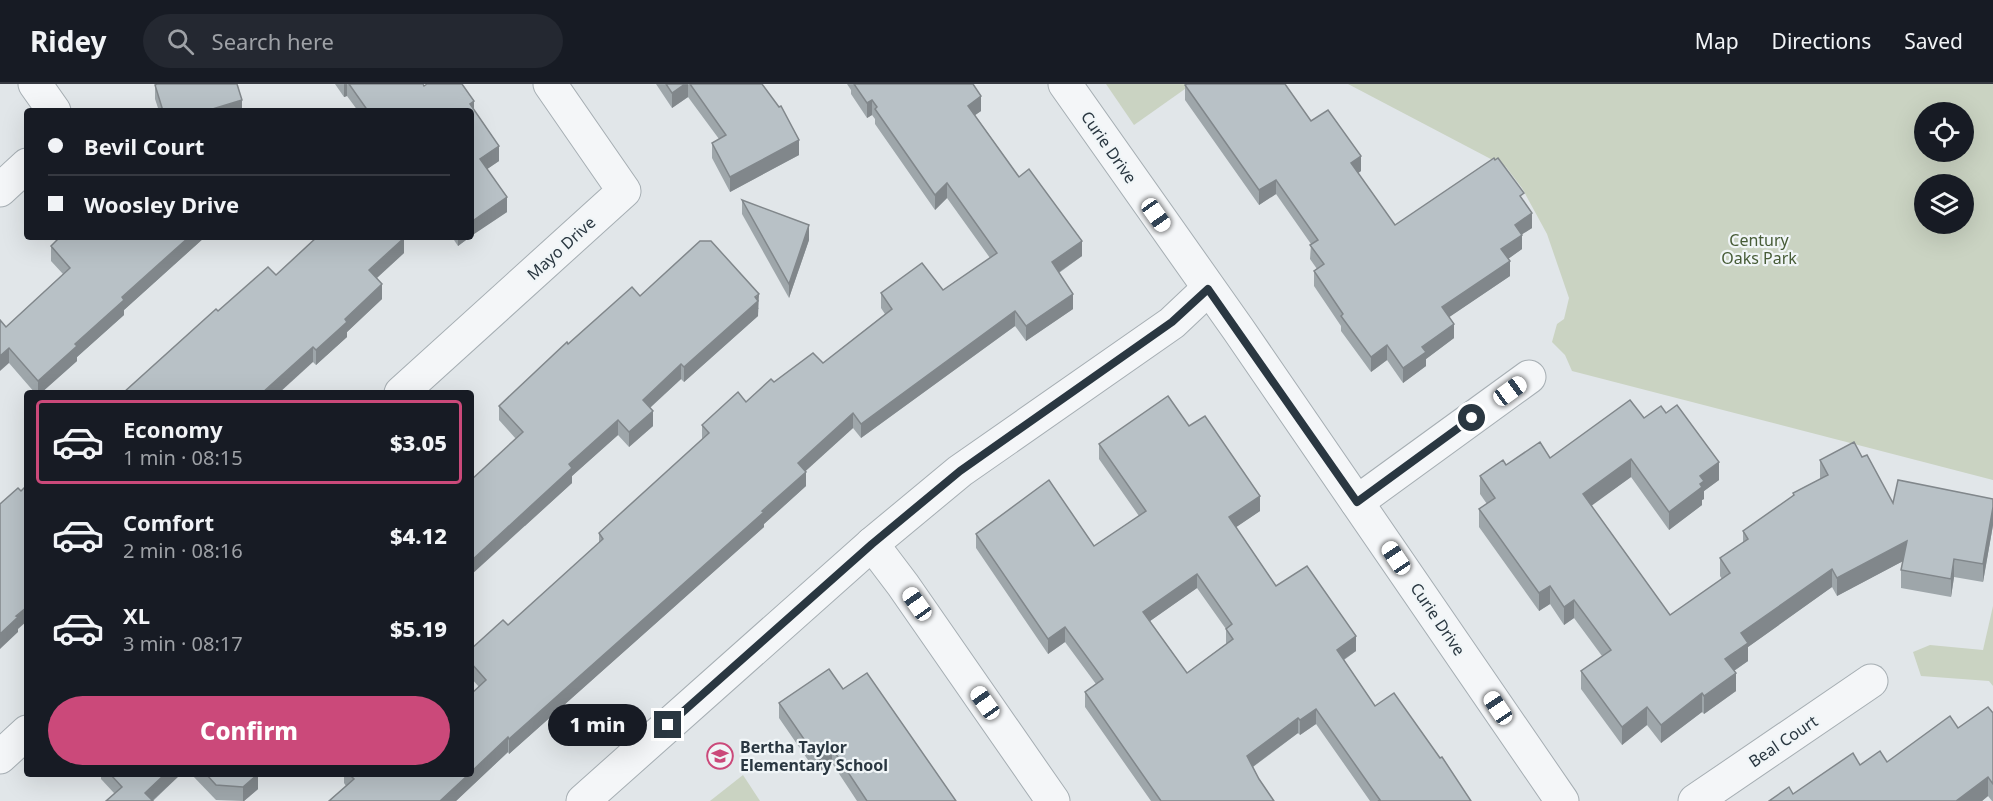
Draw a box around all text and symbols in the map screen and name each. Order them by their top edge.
search box [143,14,563,68]
text: Ridey [30,22,107,60]
icon: search [164,25,197,58]
text: Search here [212,26,334,56]
text: Map [1695,27,1739,55]
text: Directions [1772,27,1871,55]
text: Saved [1904,27,1963,55]
map controls [1914,102,1974,234]
button: locate [1914,102,1974,162]
street label: Curie Drive [1076,106,1142,188]
text: Bevil Court [84,131,204,161]
button: layers [1914,174,1974,234]
text: Woosley Drive [84,189,239,219]
car [1138,195,1174,235]
street label: Mayo Drive [522,211,600,285]
park label: Century Oaks Park [1721,229,1797,269]
car [1490,373,1530,409]
route start [1458,404,1485,431]
text: Economy [123,414,222,444]
icon: car [51,415,105,469]
text: $3.05 [390,427,447,457]
text: 1 min · 08:15 [123,444,243,471]
text: Comfort [123,507,214,537]
icon: car [51,508,105,562]
text: $4.12 [390,520,447,550]
text: 2 min · 08:16 [123,537,243,564]
car [1378,538,1414,578]
street label: Curie Drive [1406,578,1470,660]
car [899,584,935,624]
text: XL [123,600,150,630]
icon: car [51,601,105,655]
text: $5.19 [390,613,447,643]
text: 3 min · 08:17 [123,630,243,657]
car [967,683,1003,723]
car [1480,688,1516,728]
button: Confirm [48,696,450,765]
callout: 1 min [548,704,647,746]
street label: Beal Court [1744,710,1822,772]
text: 1 min [570,711,625,738]
route end [654,711,681,738]
place label: Bertha Taylor Elementary School [740,736,888,776]
school or university icon: Bertha Taylor Elementary School [705,741,735,771]

